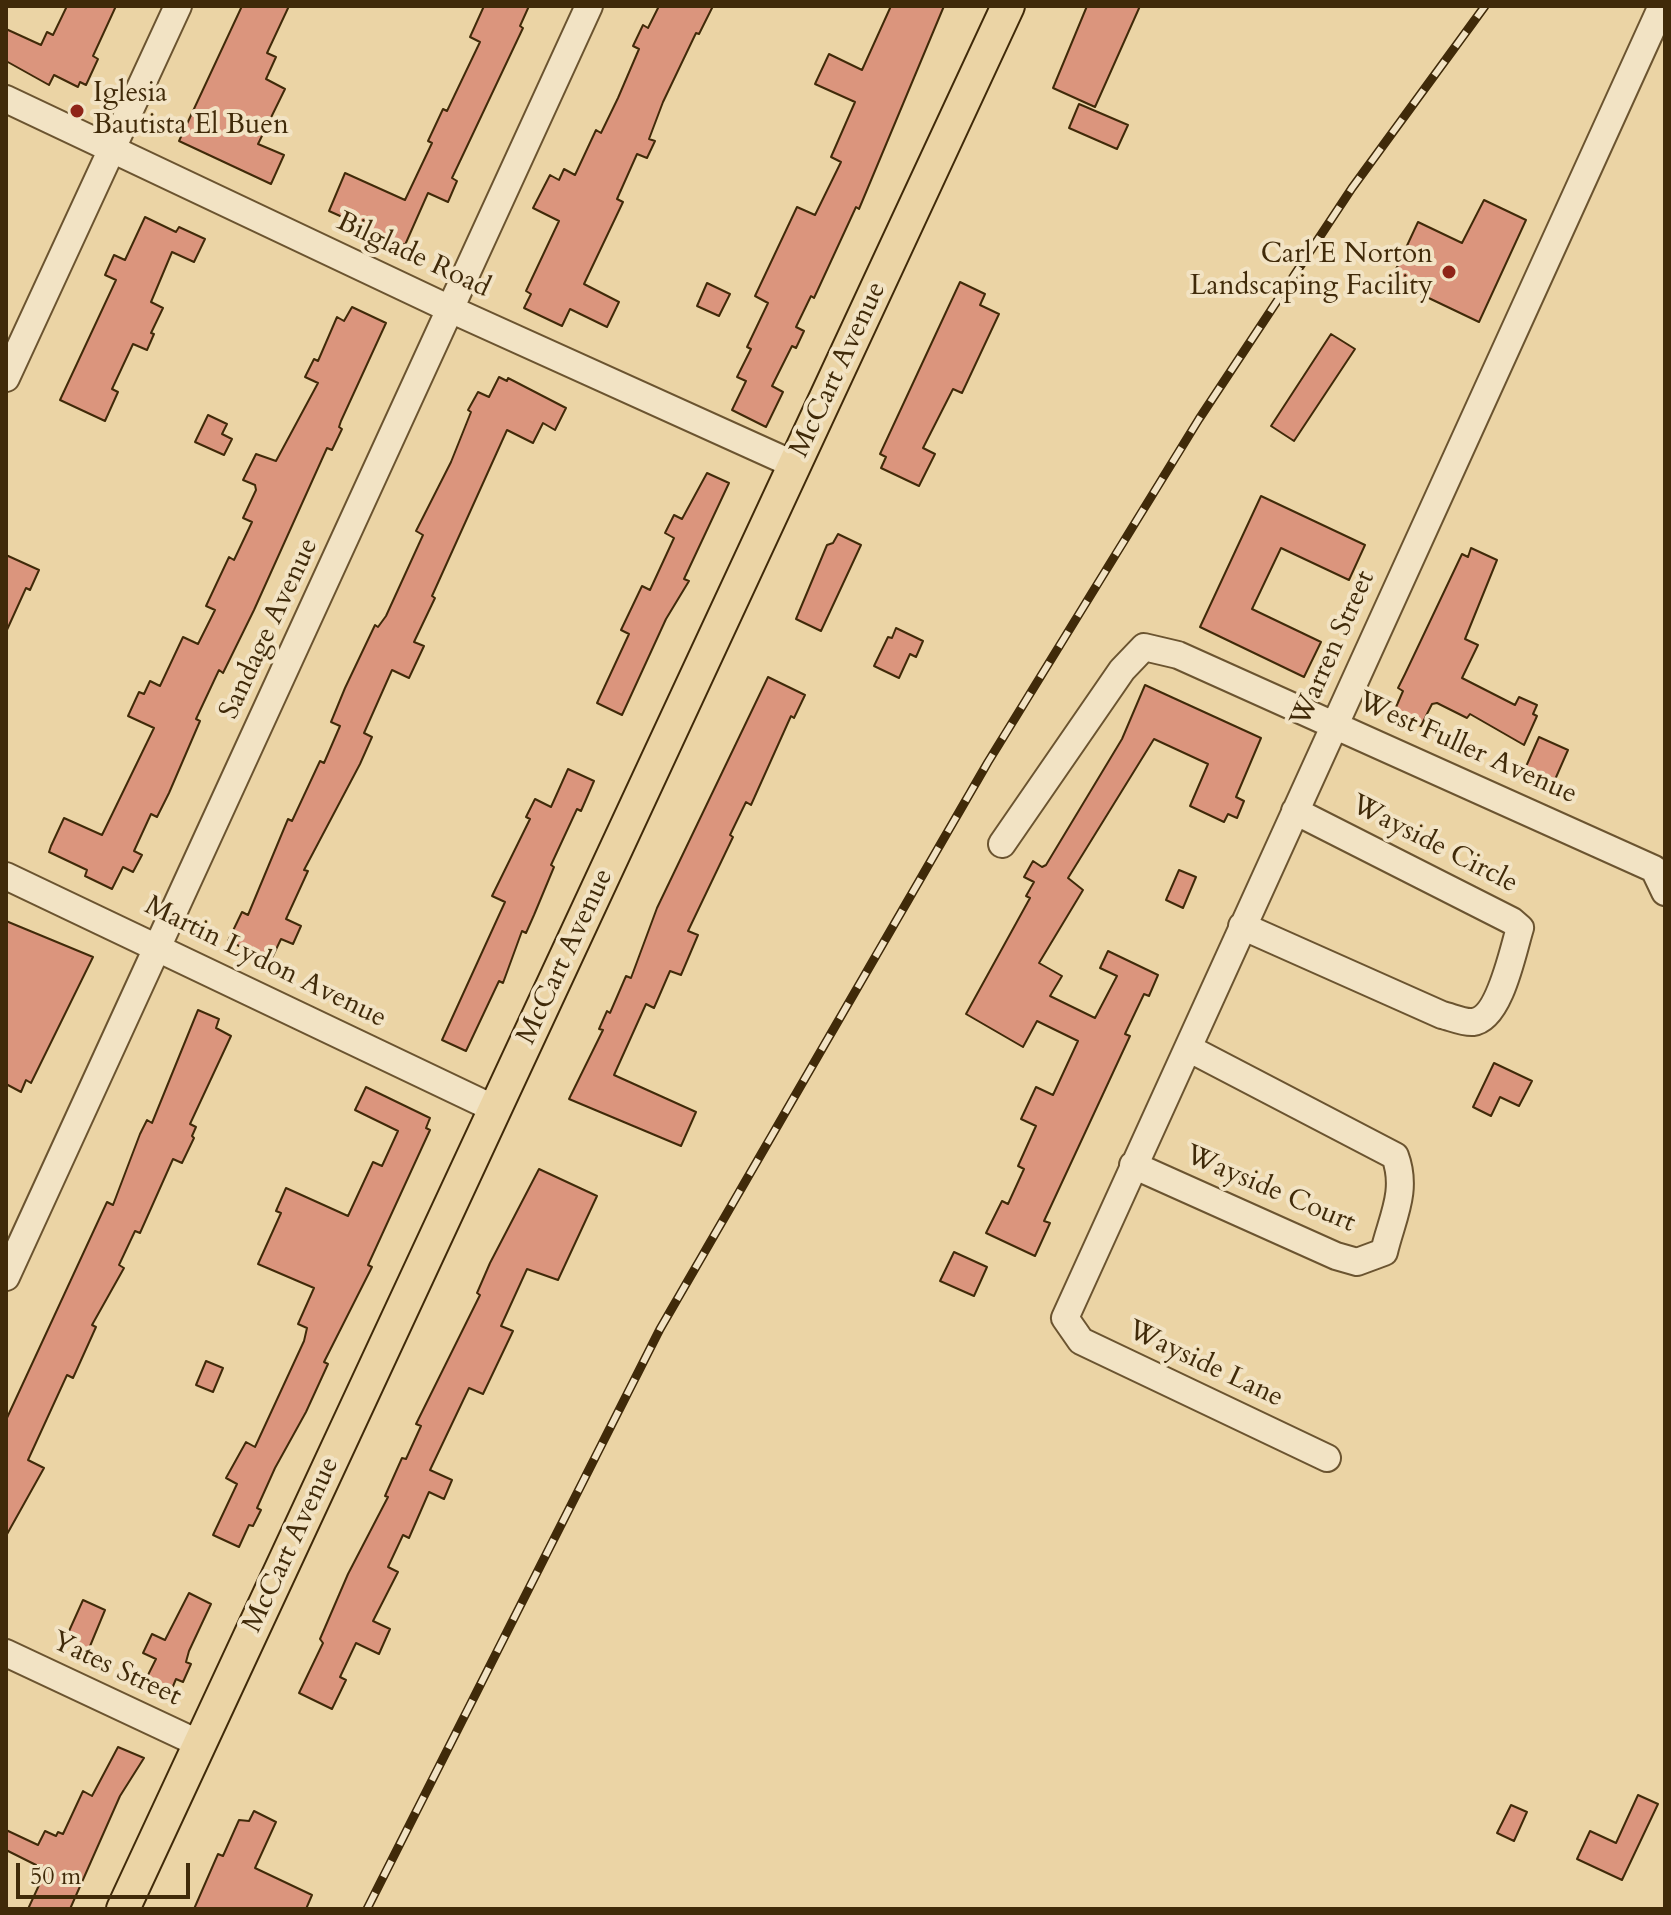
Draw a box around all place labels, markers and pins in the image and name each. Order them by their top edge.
place label: Iglesia Bautista El Buen [93,78,289,144]
marker: Iglesia Bautista El Buen [68,102,86,120]
place label: Carl E Norton Landscaping Facility [1190,239,1433,305]
marker: Carl E Norton Landscaping Facility [1440,263,1458,281]

